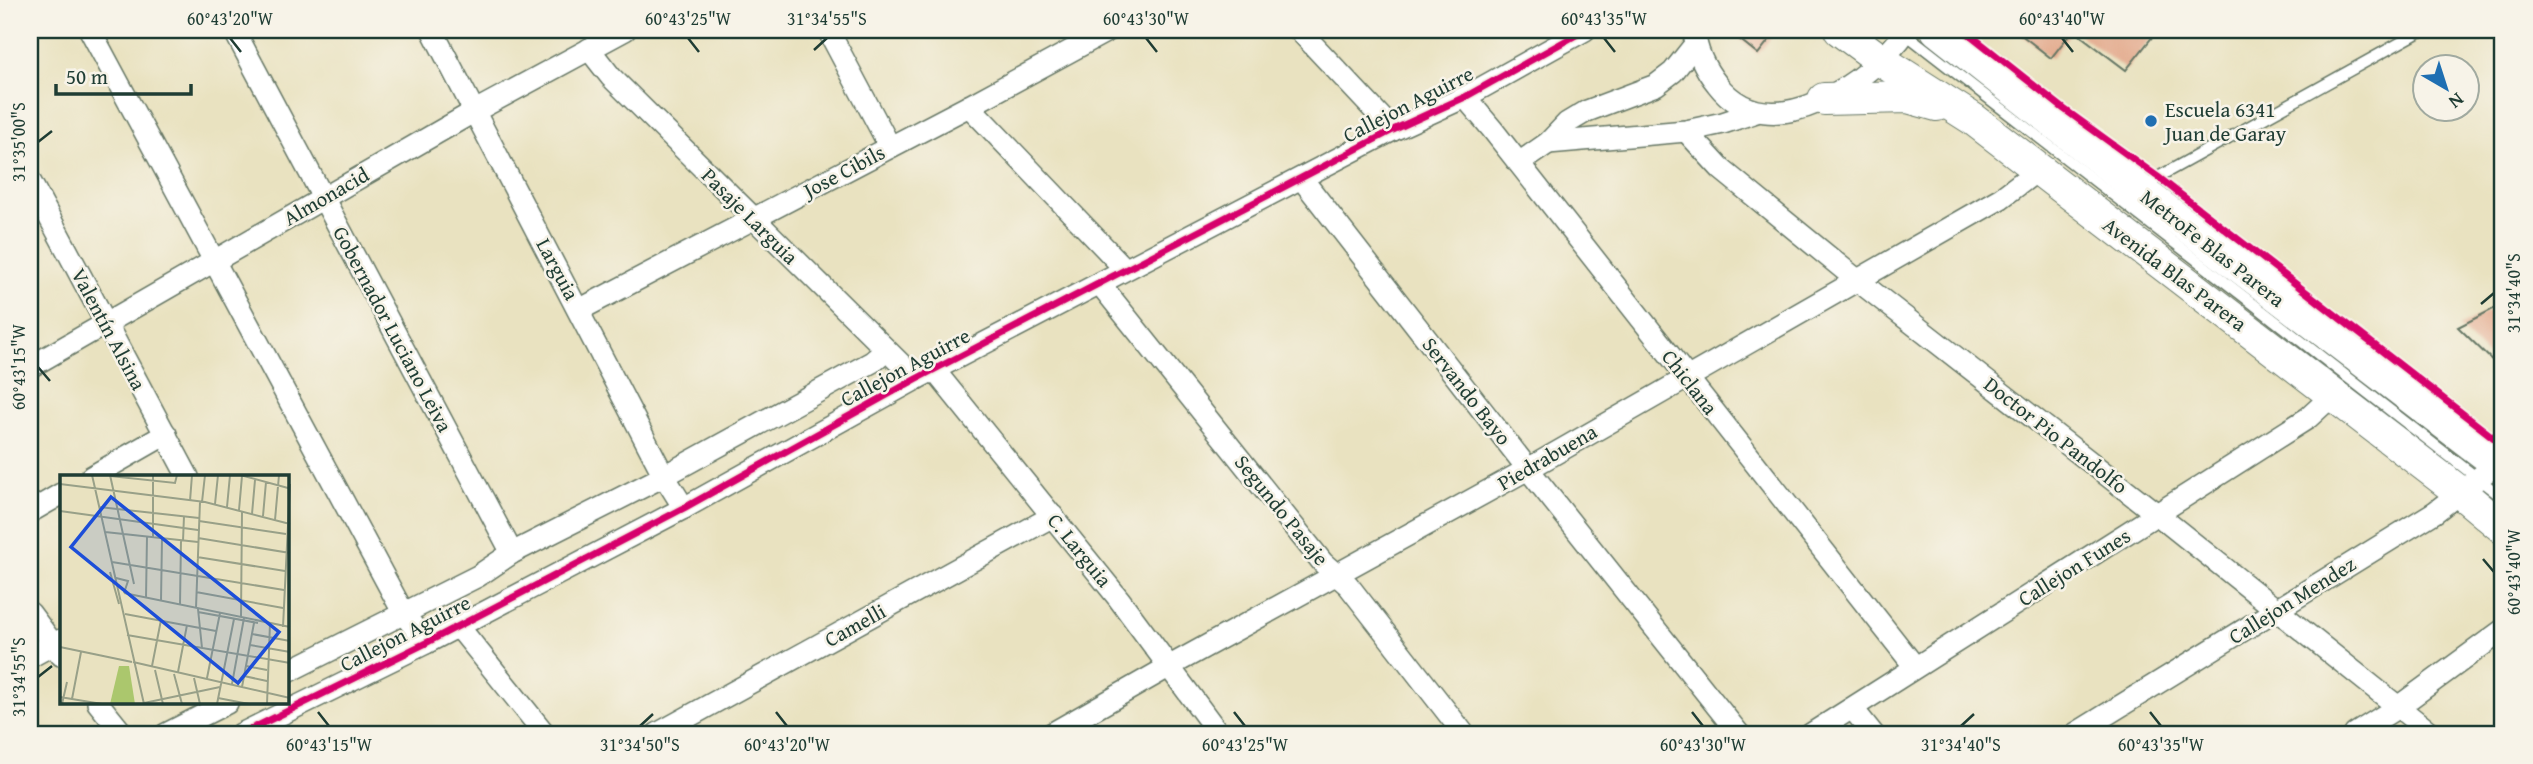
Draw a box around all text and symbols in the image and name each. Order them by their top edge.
text: 60°43'20"W [187,5,274,32]
text: 60°43'25"W [645,5,732,32]
text: 31°34'55"S [787,5,867,32]
text: 60°43'30"W [1103,5,1190,32]
text: 60°43'35"W [1561,5,1648,32]
text: 60°43'40"W [2019,5,2106,32]
scale bar [56,52,191,96]
north arrow [2410,52,2480,122]
street label: Callejon Aguirre [1337,58,1479,150]
text: 50 m [66,61,108,92]
text: N [2443,86,2470,116]
place label: Escuela 6341 Juan de Garay [2162,94,2287,149]
text: 31°35'00"S [5,102,32,182]
marker: Escuela 6341 Juan de Garay [2143,113,2159,129]
street label: Jose Cibils [795,137,890,207]
street label: Almonacid [277,159,375,233]
street label: Pasaje Larguia [694,160,806,272]
street label: MetroFe Blas Parera [2134,182,2292,314]
street label: Avenida Blas Parera [2096,209,2254,339]
street label: Gobernador Luciano Leiva [326,221,461,438]
street label: Larguia [529,232,587,306]
text: 31°34'40"S [2500,253,2527,333]
street label: Valentín Alsina [64,262,154,396]
street label: Callejon Aguirre [835,320,976,414]
text: 60°43'15"W [5,323,32,410]
street label: Servando Bayo [1415,330,1519,452]
street label: Chiclana [1655,343,1726,421]
street label: Doctor Pio Pandolfo [1978,369,2134,501]
street label: Piedrabuena [1491,416,1603,498]
street label: Segundo Pasaje [1227,448,1337,572]
inset map [60,475,289,704]
street label: C. Larguia [1040,506,1120,594]
street label: Callejon Funes [2012,520,2136,614]
text: 60°43'40"W [2500,528,2527,615]
street label: Callejon Mendez [2222,548,2362,652]
street label: Callejon Aguirre [334,587,476,679]
street label: Camelli [819,595,891,655]
text: 31°34'55"S [5,637,32,717]
text: 60°43'15"W [286,731,373,758]
text: 31°34'50"S [600,731,680,758]
text: 60°43'20"W [744,731,831,758]
text: 60°43'25"W [1202,731,1289,758]
text: 60°43'30"W [1660,731,1747,758]
text: 31°34'40"S [1921,731,2001,758]
text: 60°43'35"W [2118,731,2205,758]

